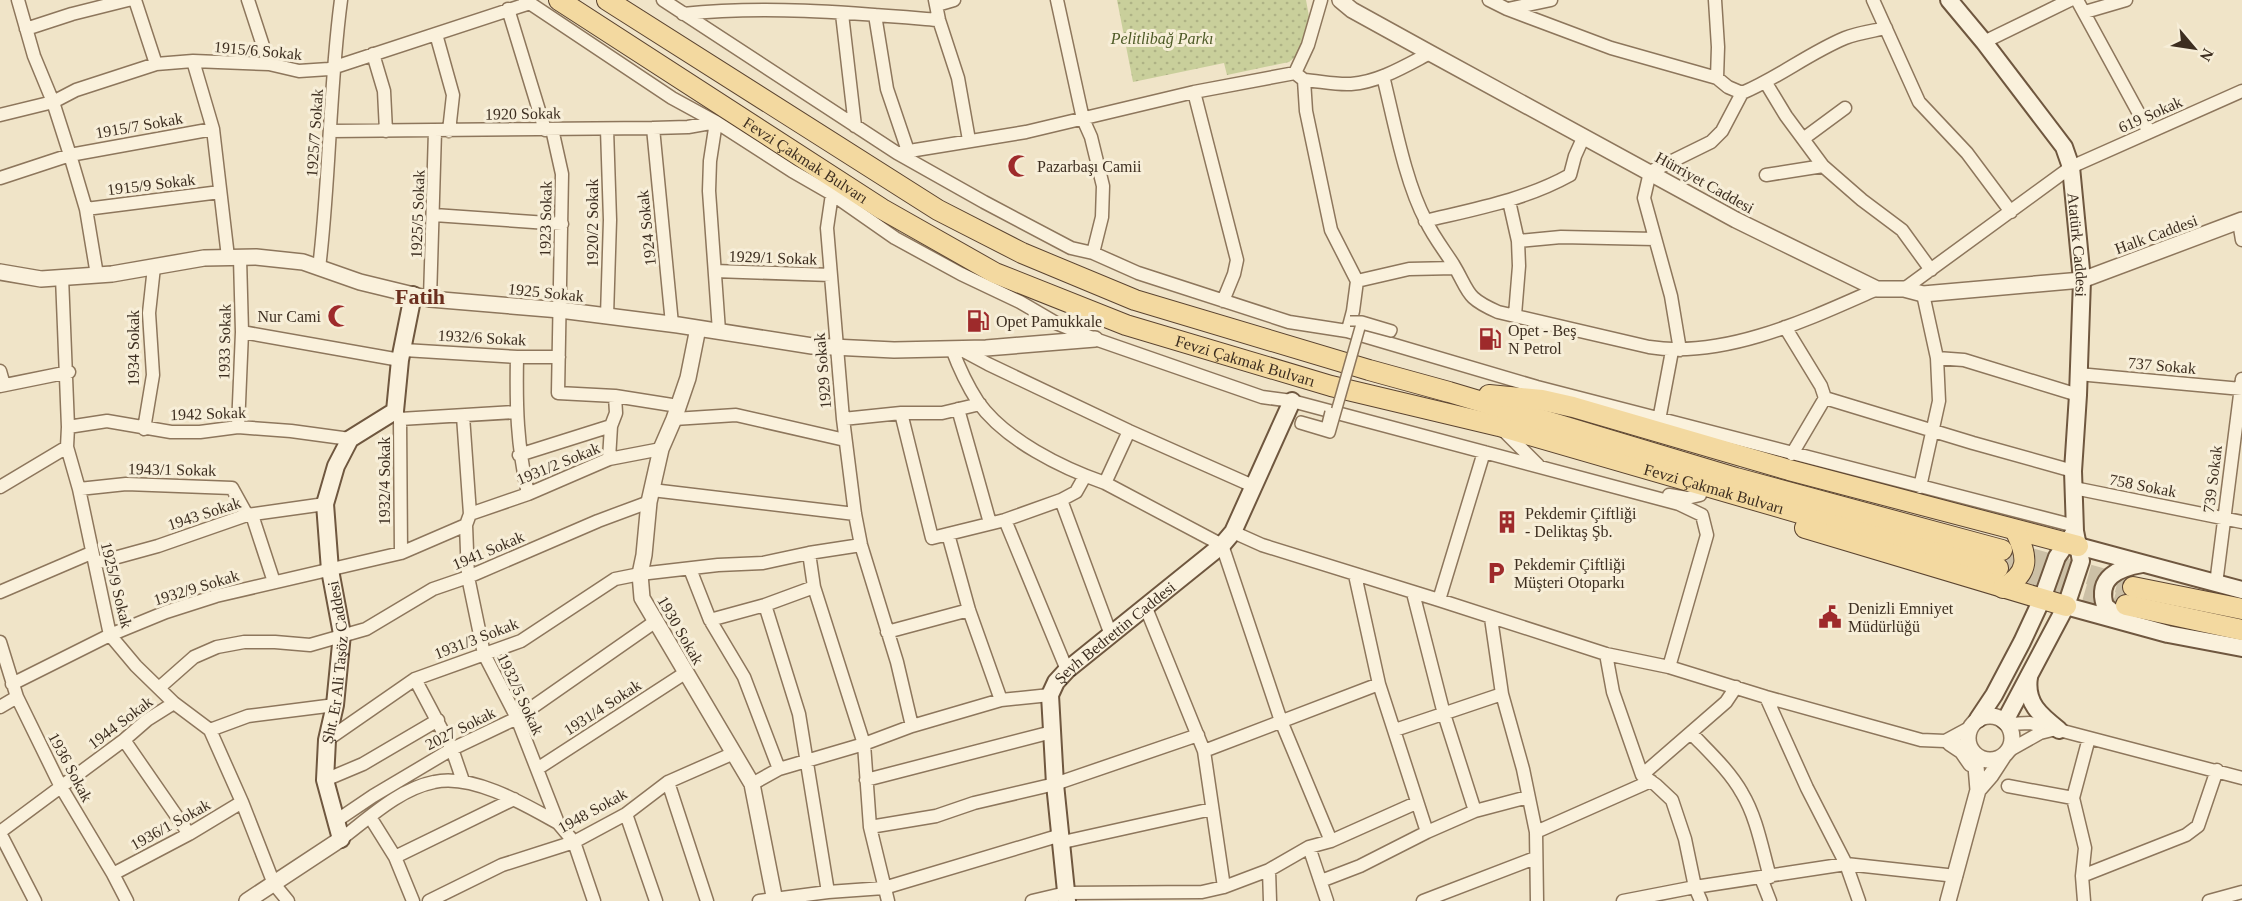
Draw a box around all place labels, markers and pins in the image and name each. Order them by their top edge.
mosque icon: Pazarbaşı Camii [1006,153,1032,179]
place label: Pazarbaşı Camii [1037,158,1142,176]
mosque icon: Nur Cami [326,303,352,329]
place label: Nur Cami [257,308,322,325]
fuel station icon: Opet Pamukkale [965,308,991,334]
place label: Opet Pamukkale [996,313,1102,331]
place label: Opet - Beş N Petrol [1508,322,1576,357]
fuel station icon: Opet - Beş N Petrol [1477,326,1503,352]
place label: Pekdemir Çiftliği - Deliktaş Şb. [1525,505,1637,541]
building icon: Pekdemir Çiftliği - Deliktaş Şb. [1494,509,1520,535]
place label: Pekdemir Çiftliği Müşteri Otoparkı [1514,556,1626,592]
parking icon: Pekdemir Çiftliği Müşteri Otoparkı [1483,560,1509,586]
place label: Denizli Emniyet Müdürlüğü [1848,600,1954,636]
public building icon: Denizli Emniyet Müdürlüğü [1817,604,1843,630]

